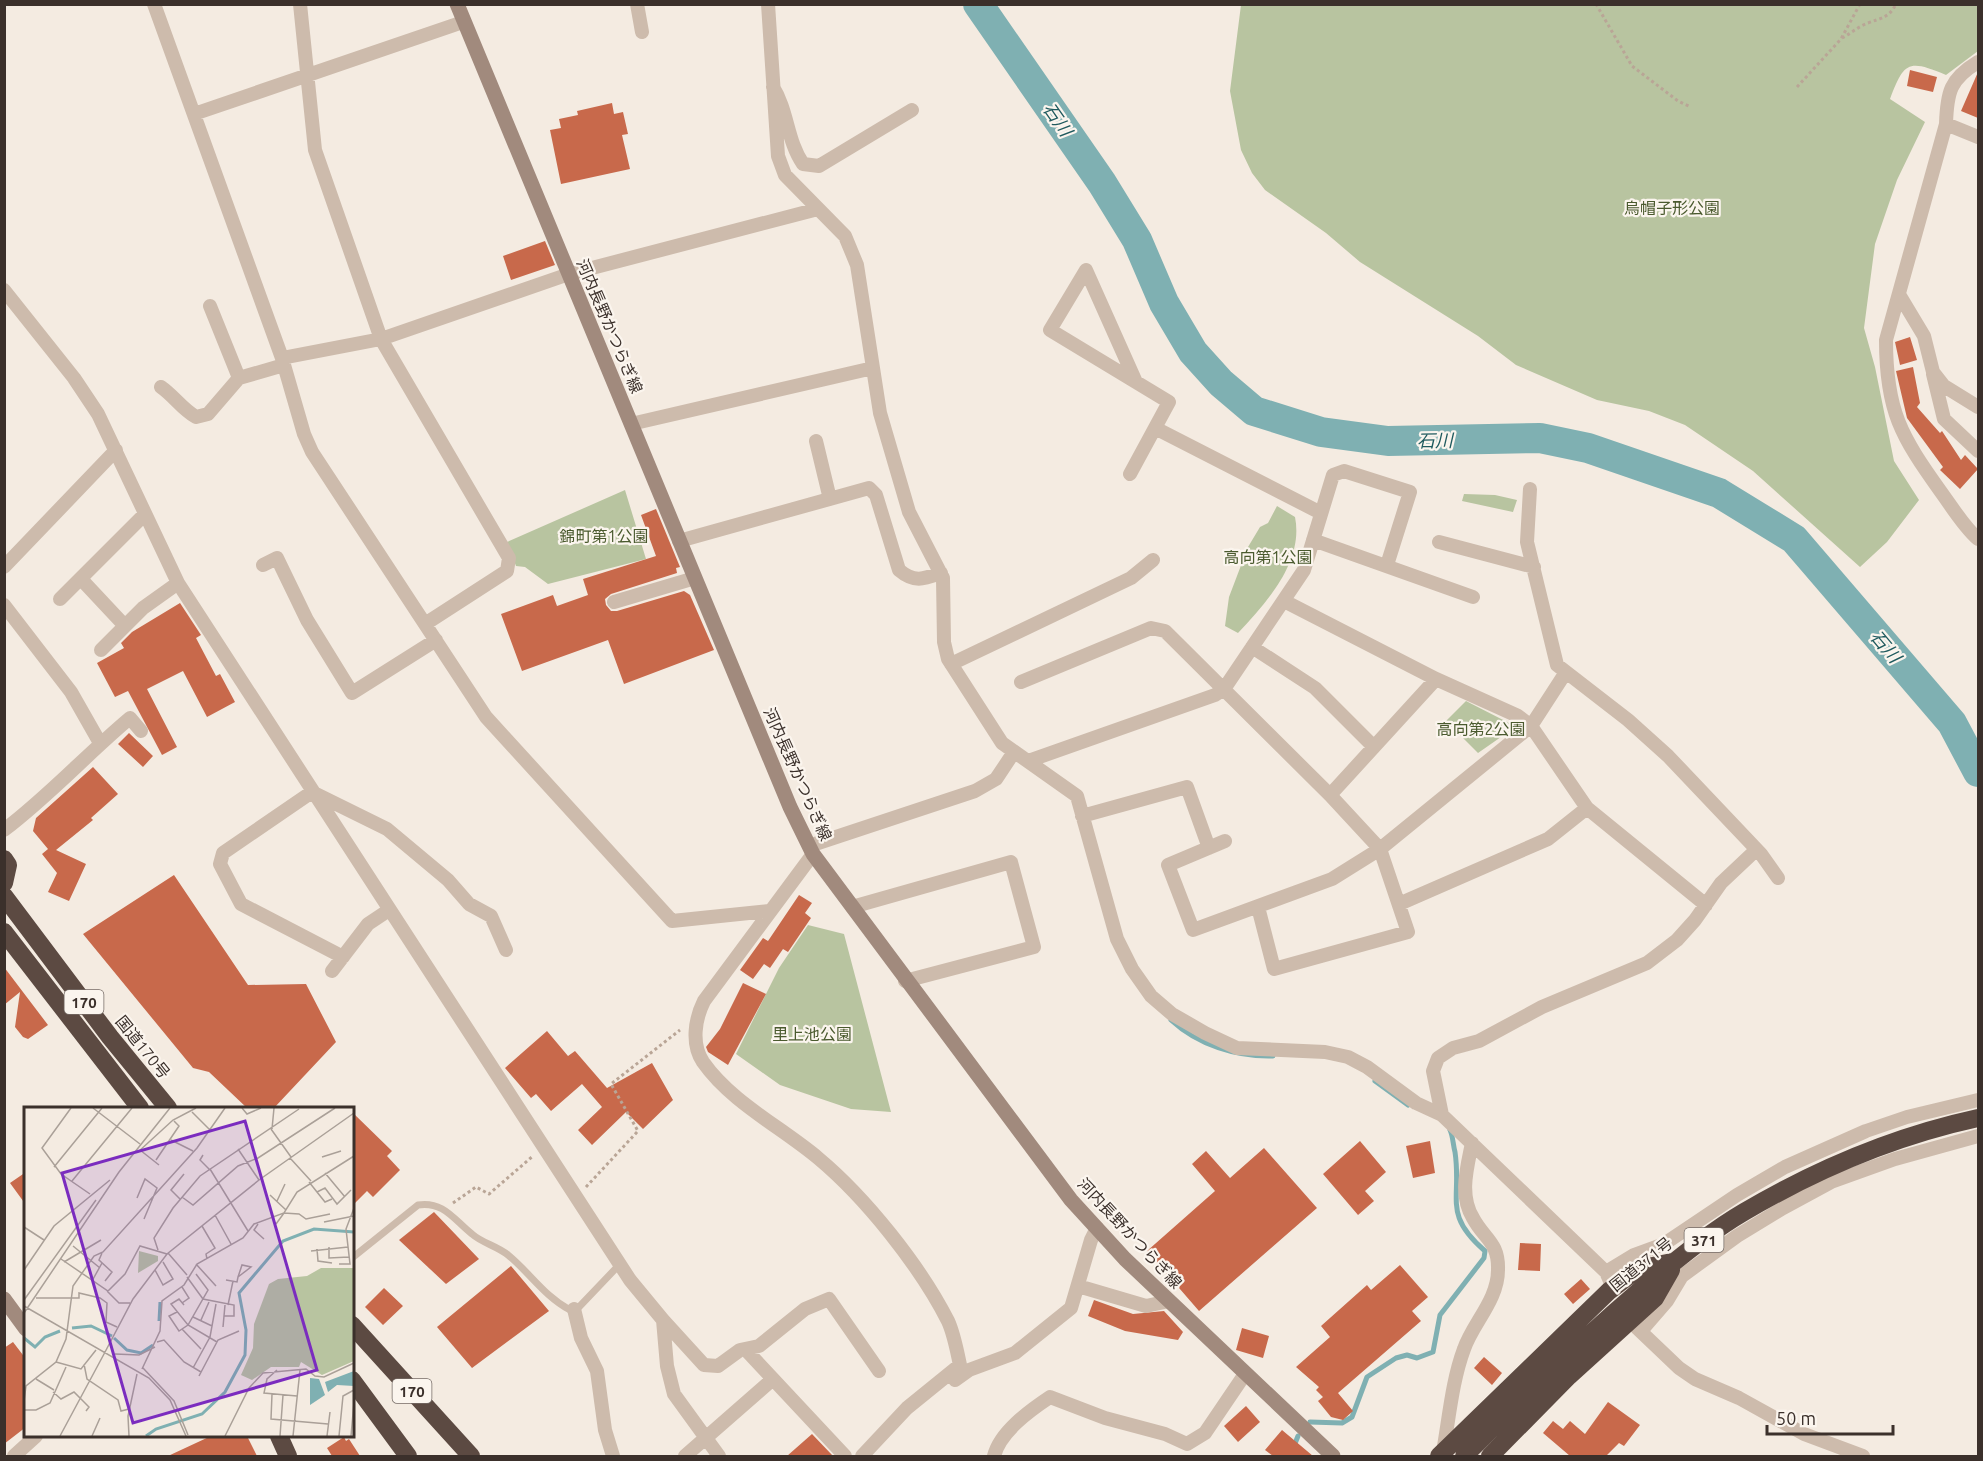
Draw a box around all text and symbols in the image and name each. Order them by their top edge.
water label: 石川 [1039,99,1078,141]
park label: 烏帽子形公園 [1624,199,1720,217]
street label: 河内長野かつらぎ線 [574,256,646,396]
water label: 石川 [1417,430,1455,450]
park label: 錦町第1公園 [559,527,649,545]
park label: 高向第1公園 [1223,548,1313,566]
water label: 石川 [1867,626,1907,668]
street label: 河内長野かつらぎ線 [760,705,836,843]
park label: 高向第2公園 [1436,720,1526,738]
road number: 170 [64,990,104,1014]
street label: 国道170号 [112,1012,174,1082]
park label: 里上池公園 [772,1025,852,1043]
inset map [24,1107,354,1437]
street label: 河内長野かつらぎ線 [1074,1174,1186,1292]
road number: 371 [1684,1228,1724,1252]
street label: 国道371号 [1606,1233,1676,1295]
road number: 170 [392,1379,432,1403]
scale bar [1767,1398,1893,1436]
text: 50 m [1776,1408,1816,1428]

